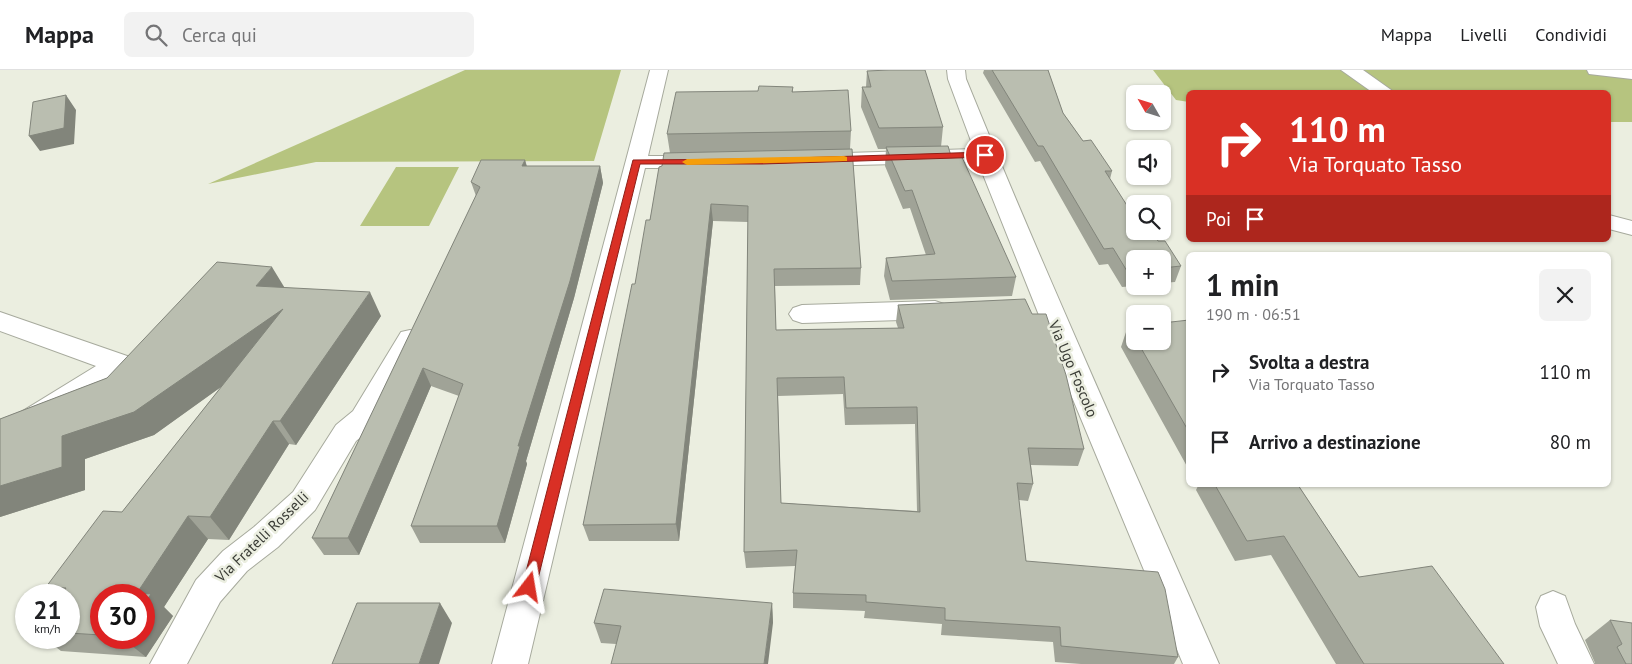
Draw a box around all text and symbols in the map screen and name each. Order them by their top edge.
search box [124,12,474,57]
text: Mappa [25,19,94,50]
icon: search [142,21,170,49]
text: Cerca qui [182,23,257,47]
text: Mappa [1381,23,1432,46]
text: Livelli [1460,23,1507,46]
text: Condividi [1535,23,1607,46]
north arrow [1126,85,1171,130]
map controls [1126,85,1171,350]
text: 110 m [1289,106,1386,152]
icon: right [1206,110,1271,175]
pin [964,134,1006,176]
button: sound [1126,140,1171,185]
icon: arrive [971,141,999,169]
text: Via Torquato Tasso [1289,150,1462,178]
button: search [1126,195,1171,240]
icon: arrive [1241,205,1269,233]
text: Poi [1206,207,1231,231]
button: + [1126,250,1171,295]
text: 1 min [1206,265,1279,304]
button: close [1539,269,1591,321]
text: 190 m · 06:51 [1206,304,1301,324]
button: − [1126,305,1171,350]
street label: Via Ugo Foscolo [1044,317,1102,420]
text: Svolta a destra [1249,350,1370,374]
icon: right [1206,358,1234,386]
text: 110 m [1539,360,1591,384]
text: Via Torquato Tasso [1249,374,1375,394]
icon: arrive [1206,428,1234,456]
text: Arrivo a destinazione [1249,430,1421,454]
text: 80 m [1550,430,1591,454]
street label: Via Fratelli Rosselli [210,487,312,587]
position arrow [502,560,554,612]
speed limit sign: 30 [90,584,155,649]
text: 21 [33,594,62,626]
text: km/h [34,621,61,636]

